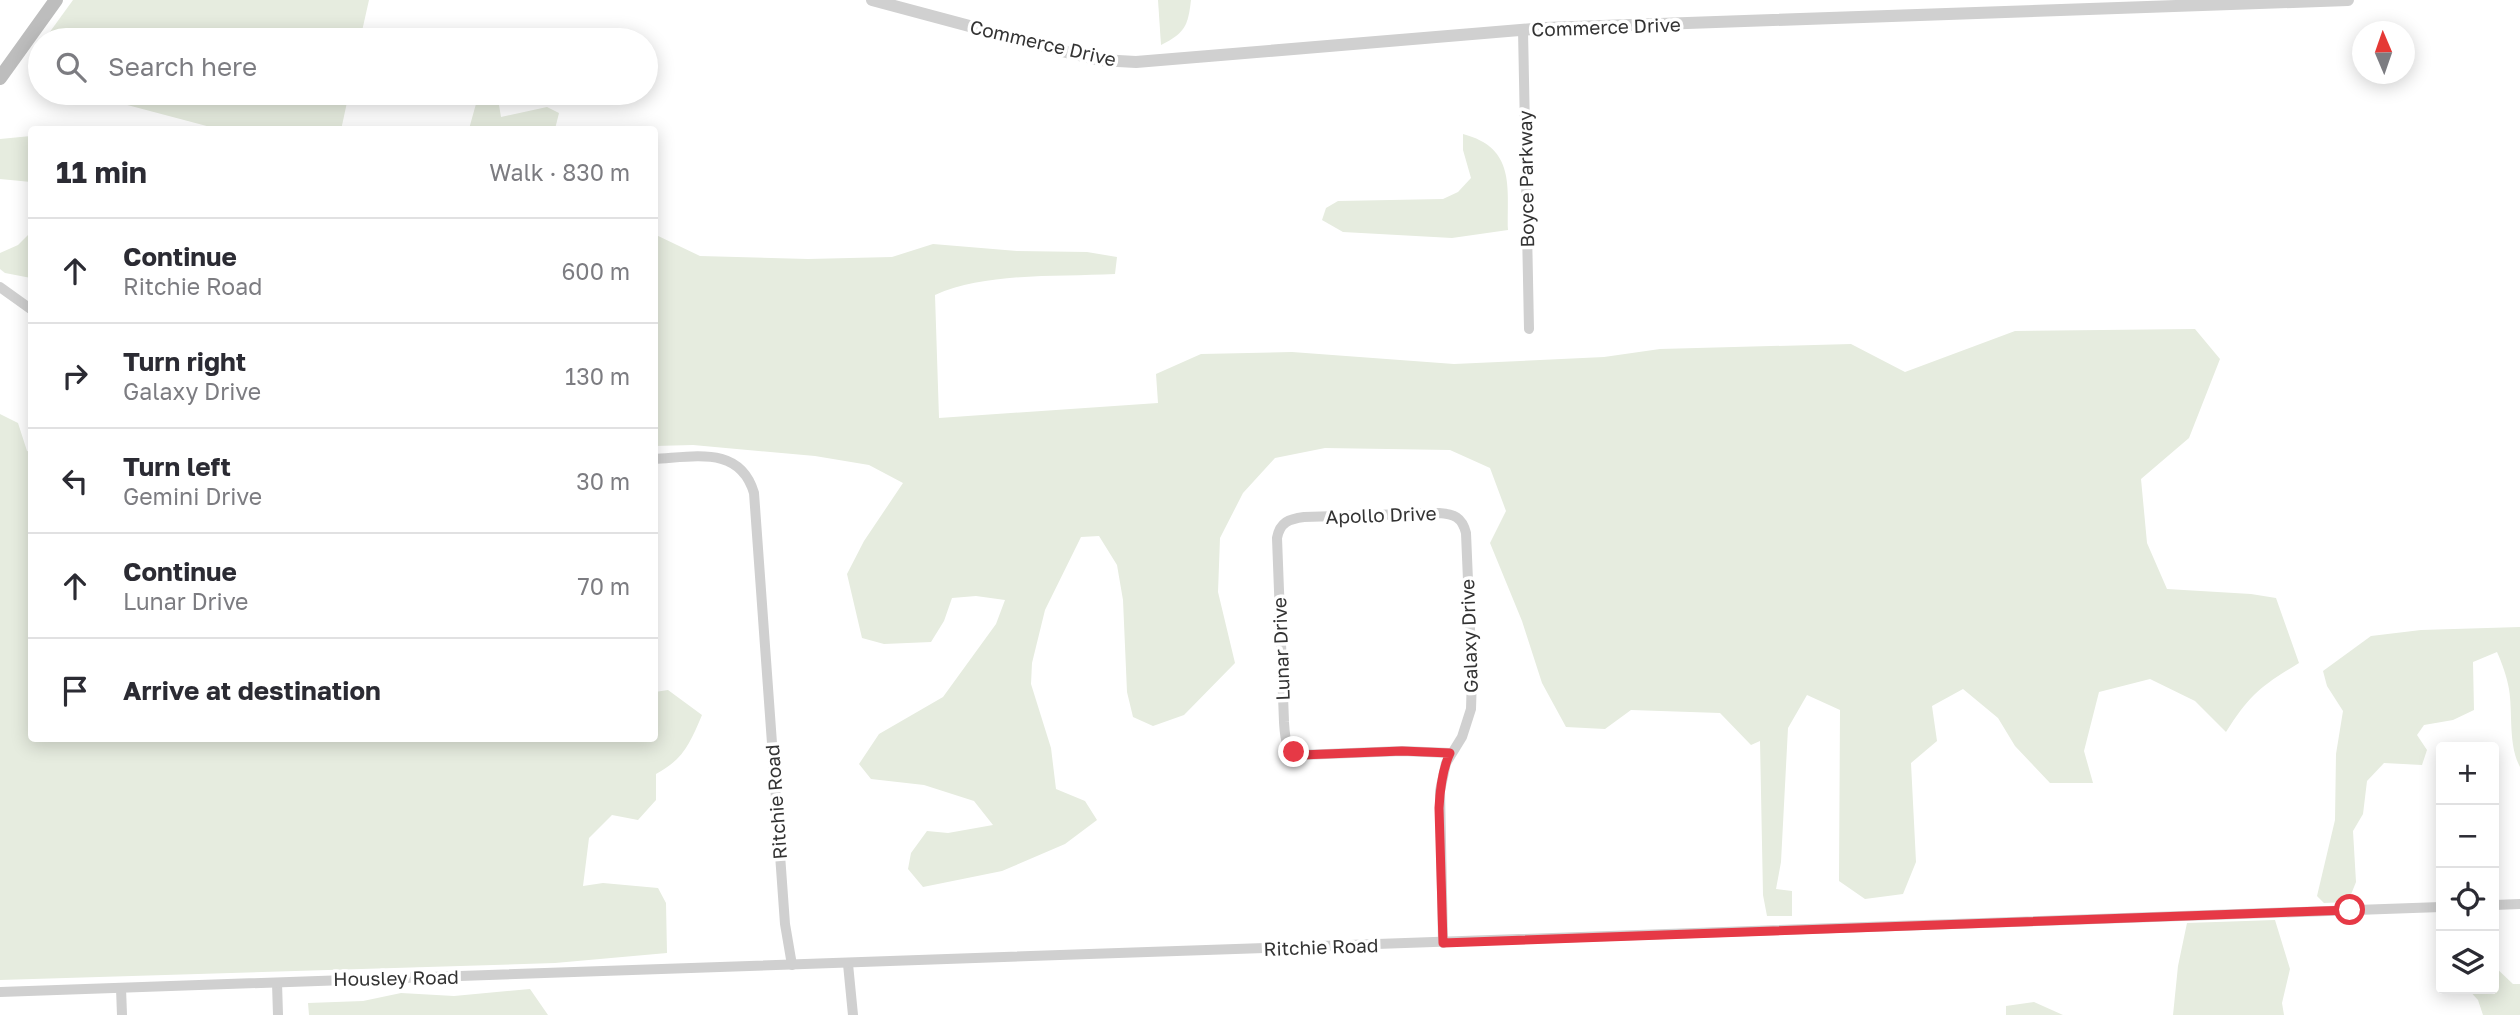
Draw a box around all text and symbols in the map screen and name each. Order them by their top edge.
street label: Commerce Drive [1531,12,1681,41]
street label: Commerce Drive [968,15,1118,71]
north arrow [2352,21,2415,84]
search box [28,28,658,105]
icon: search [52,48,90,86]
text: Search here [108,51,257,82]
street label: Boyce Parkway [1513,110,1538,248]
text: 11 min [56,154,147,190]
text: Walk · 830 m [489,158,630,186]
text: Continue [123,241,237,272]
icon: ahead [56,252,94,290]
text: 600 m [561,257,630,285]
text: Ritchie Road [123,272,262,300]
text: Turn right [123,346,246,377]
icon: right [56,357,94,395]
text: 130 m [565,362,630,390]
text: Galaxy Drive [123,377,261,405]
text: Turn left [123,451,231,482]
icon: left [56,462,94,500]
text: 30 m [576,467,630,495]
text: Gemini Drive [123,482,262,510]
street label: Apollo Drive [1325,501,1437,528]
text: Continue [123,556,237,587]
icon: ahead [56,567,94,605]
text: 70 m [577,572,630,600]
street label: Galaxy Drive [1455,579,1482,693]
text: Lunar Drive [123,587,248,615]
street label: Lunar Drive [1267,597,1294,701]
icon: arrive [56,672,94,710]
text: Arrive at destination [123,675,381,706]
route end [1278,736,1309,767]
map controls [2436,742,2499,994]
button: + [2436,742,2499,805]
street label: Ritchie Road [760,744,791,860]
button: − [2436,805,2499,868]
button: locate [2436,868,2499,931]
route start [2334,894,2365,925]
button: layers [2436,931,2499,994]
street label: Ritchie Road [1263,933,1379,960]
street label: Housley Road [333,965,459,990]

